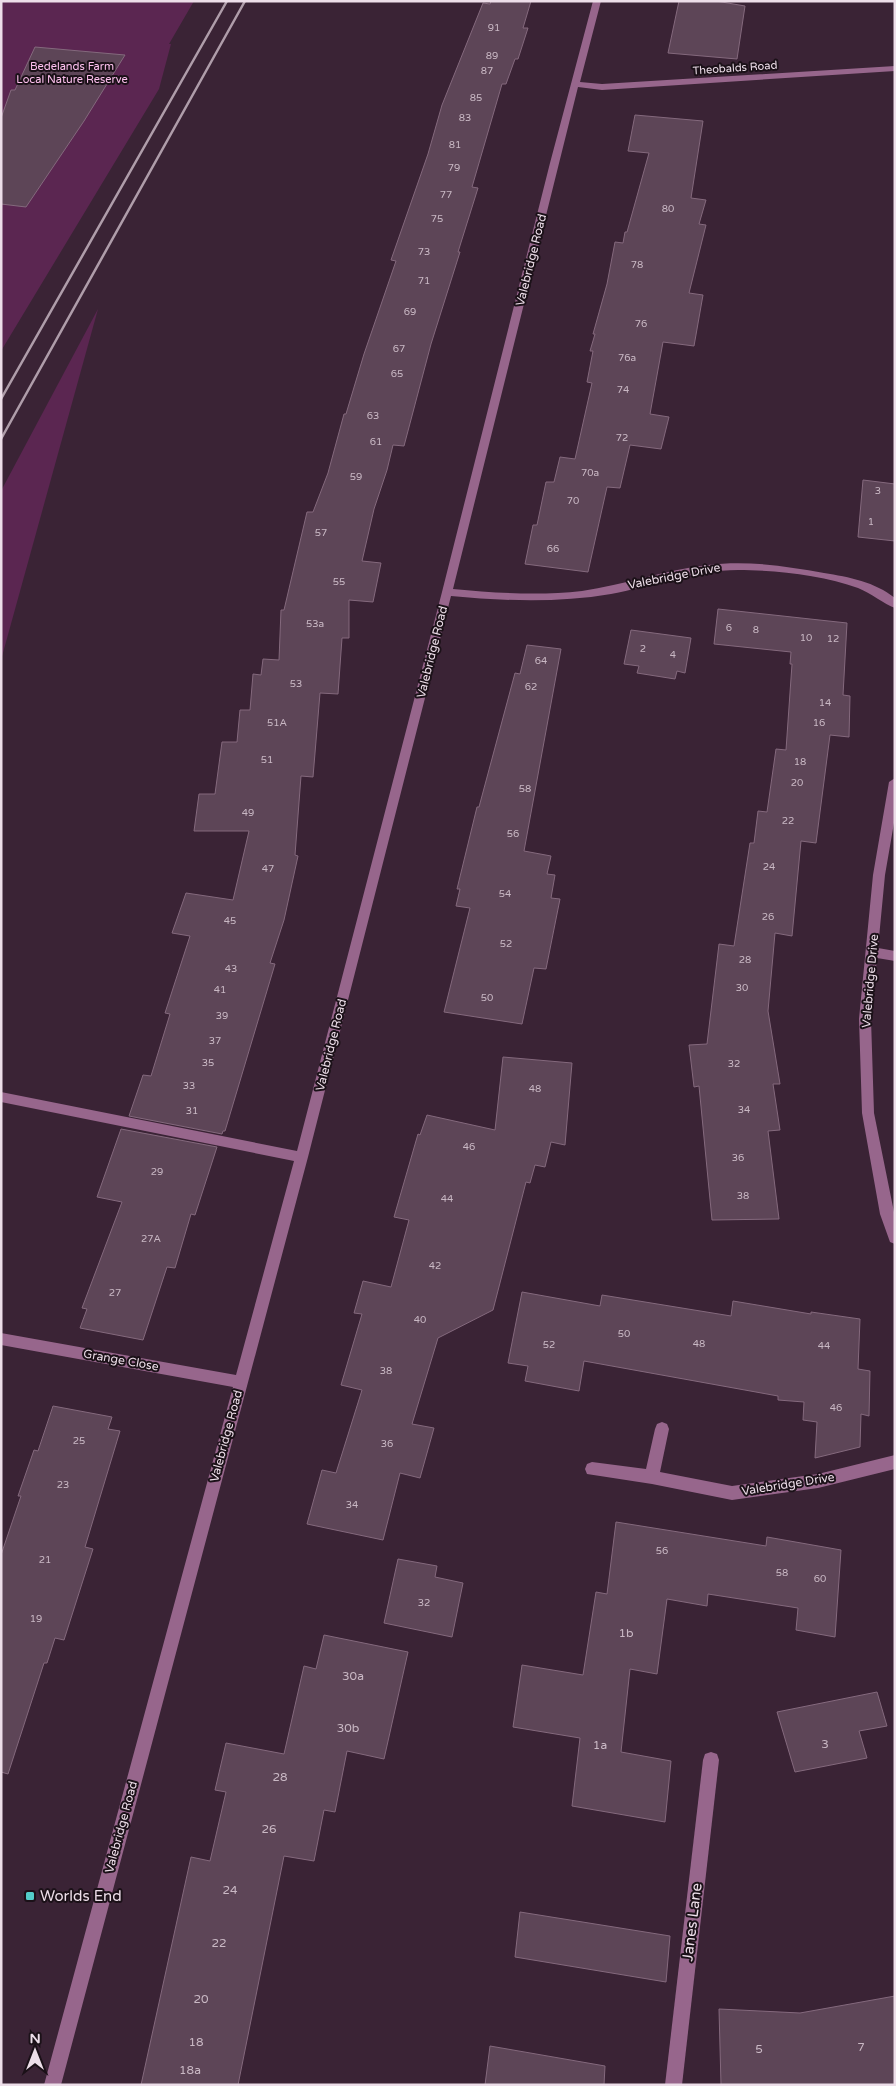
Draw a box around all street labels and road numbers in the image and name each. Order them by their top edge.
street label: Theobalds Road [692,59,778,77]
street label: Valebridge Road [513,212,549,308]
street label: Valebridge Drive [627,560,722,592]
street label: Valebridge Road [414,604,450,700]
street label: Valebridge Drive [859,933,881,1028]
street label: Valebridge Road [313,997,349,1093]
street label: Grange Close [82,1346,160,1374]
street label: Valebridge Road [207,1389,245,1483]
street label: Valebridge Drive [740,1470,836,1498]
street label: Valebridge Road [102,1780,140,1874]
street label: Janes Lane [678,1882,706,1962]

